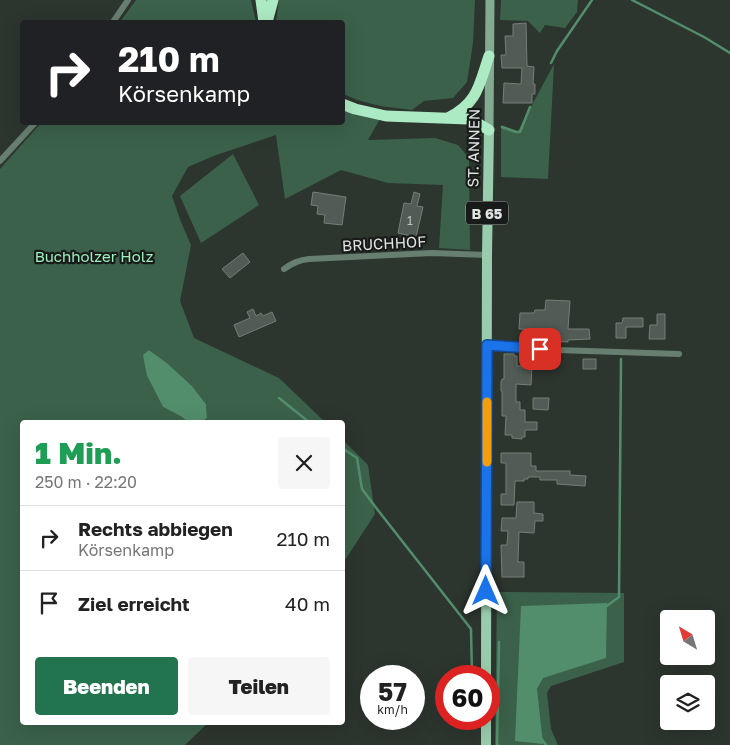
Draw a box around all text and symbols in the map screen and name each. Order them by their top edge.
text: 210 m [118,38,220,80]
icon: right [35,40,100,105]
text: Körsenkamp [118,80,250,107]
street label: ST. ANNEN [463,109,483,187]
road number: B 65 [466,202,508,224]
house number: 1 [407,213,413,228]
street label: BRUCHHOF [342,232,427,254]
park label: Buchholzer Holz [35,247,154,265]
pin [519,328,561,370]
icon: arrive [526,335,554,363]
text: 1 Min. [35,435,122,471]
button: close [278,437,330,489]
text: 250 m · 22:20 [35,472,137,492]
text: Rechts abbiegen [78,517,233,540]
icon: right [35,524,63,552]
text: 210 m [276,527,330,550]
text: Körsenkamp [78,540,174,560]
position arrow [459,564,511,616]
icon: arrive [35,589,63,617]
text: Ziel erreicht [78,592,190,615]
text: 40 m [285,592,330,615]
north arrow [660,610,715,665]
map controls [660,610,715,730]
button: Beenden [35,657,178,715]
button: Teilen [188,657,330,715]
speed limit sign: 60 [435,665,500,730]
button: layers [660,675,715,730]
text: 57 [378,676,407,707]
text: km/h [377,702,408,717]

